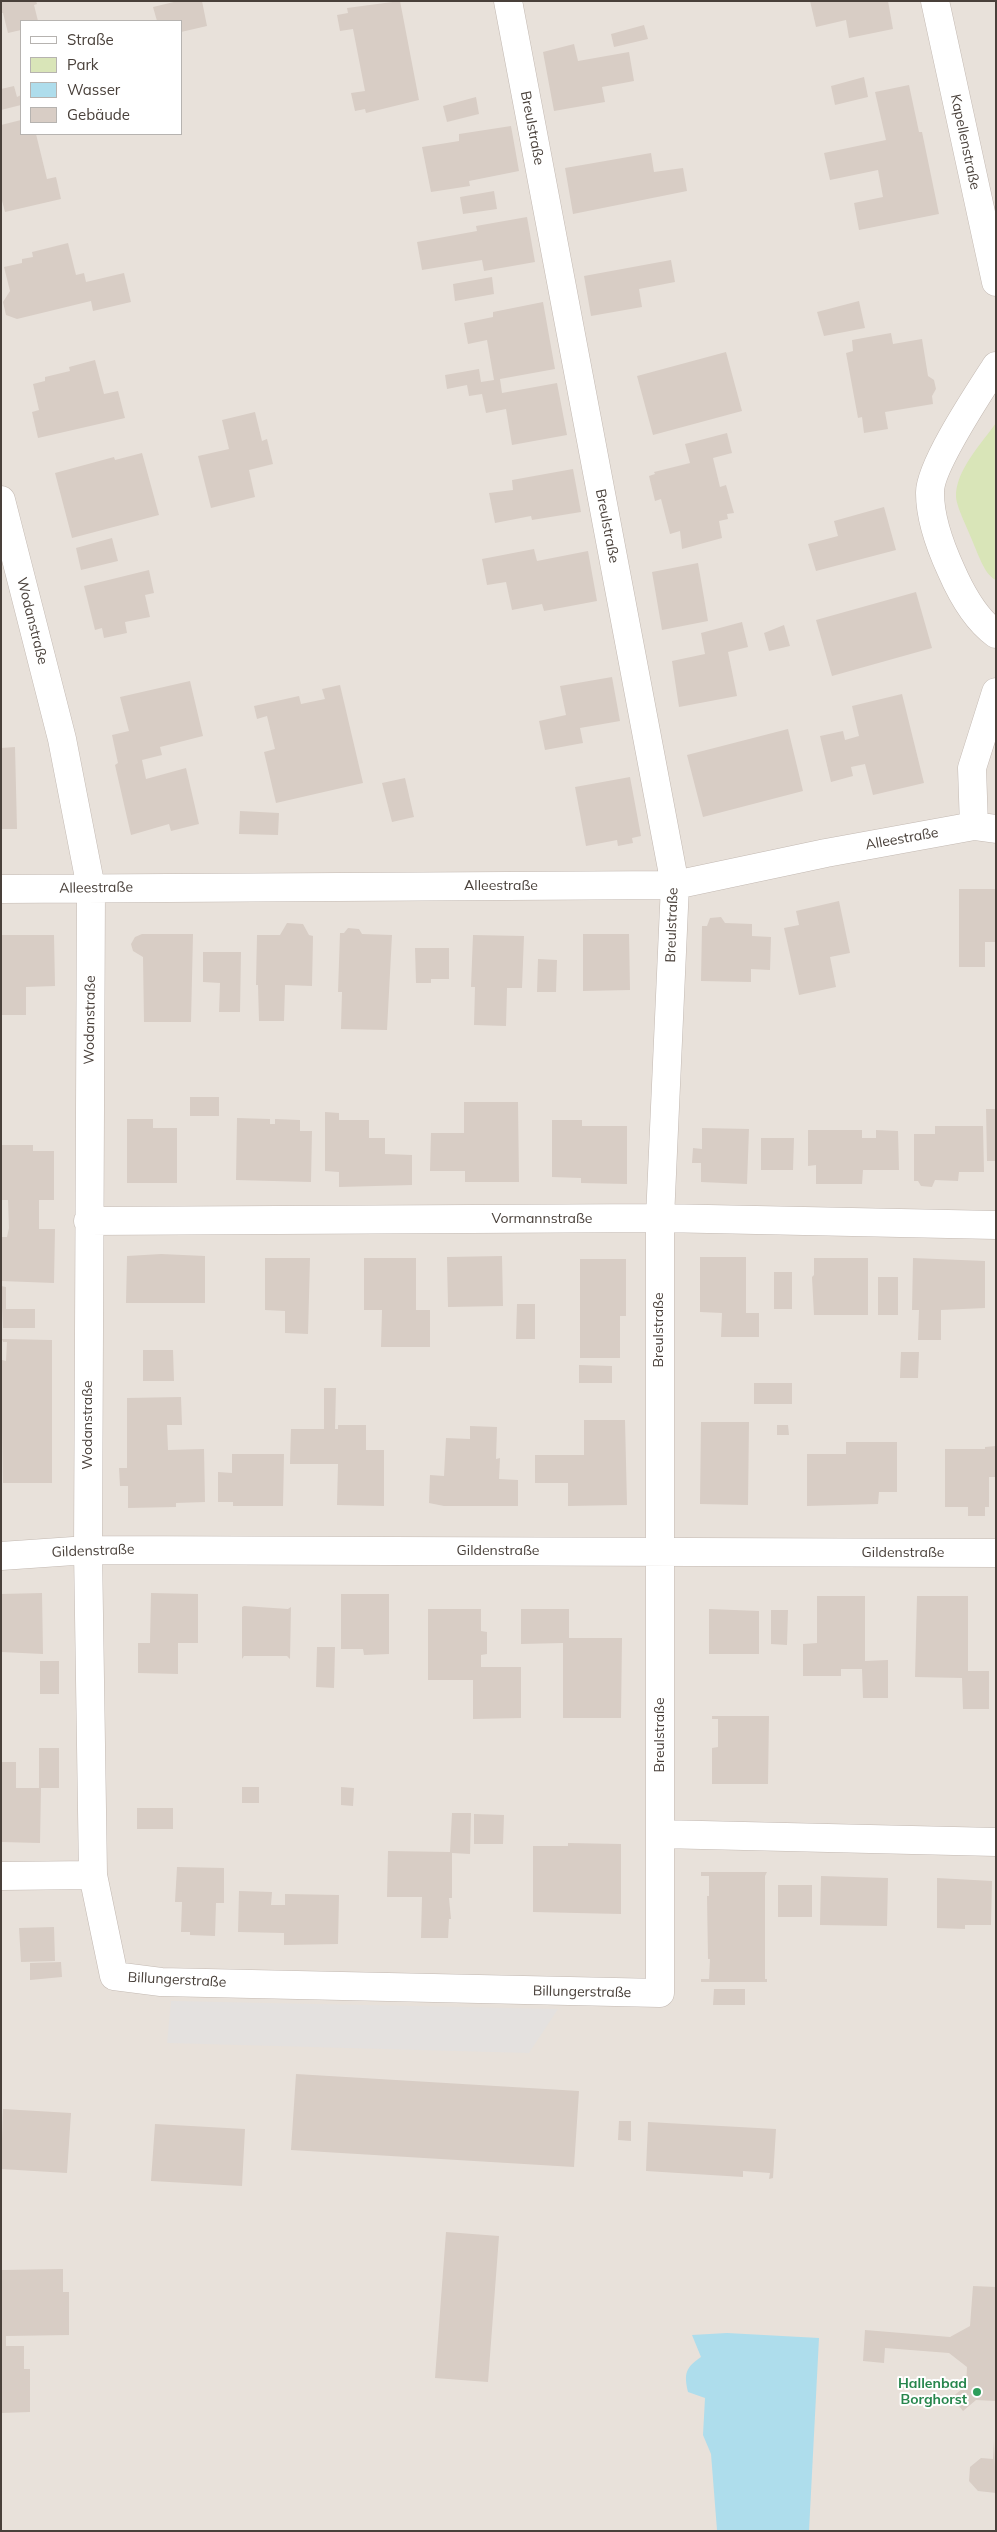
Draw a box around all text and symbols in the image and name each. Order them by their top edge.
legend [20,20,182,135]
text: Straße [67,30,114,49]
text: Park [67,55,99,74]
text: Wasser [67,80,120,99]
street label: Breulstraße [517,89,547,167]
street label: Kapellenstraße [947,93,983,191]
text: Gebäude [67,105,130,124]
street label: Breulstraße [592,487,622,565]
street label: Wodanstraße [13,576,51,666]
street label: Alleestraße [864,824,940,854]
street label: Alleestraße [464,878,538,894]
street label: Alleestraße [59,879,133,897]
street label: Breulstraße [662,887,682,963]
street label: Wodanstraße [81,975,99,1065]
street label: Vormannstraße [492,1211,592,1227]
street label: Breulstraße [651,1292,667,1368]
street label: Wodanstraße [80,1380,96,1470]
street label: Gildenstraße [51,1541,135,1561]
street label: Gildenstraße [457,1543,539,1559]
street label: Gildenstraße [862,1545,944,1561]
street label: Breulstraße [652,1697,668,1773]
street label: Billungerstraße [127,1969,227,1991]
street label: Billungerstraße [533,1983,631,2001]
place label: Hallenbad Borghorst [898,2376,967,2408]
marker: Hallenbad Borghorst [971,2386,983,2398]

